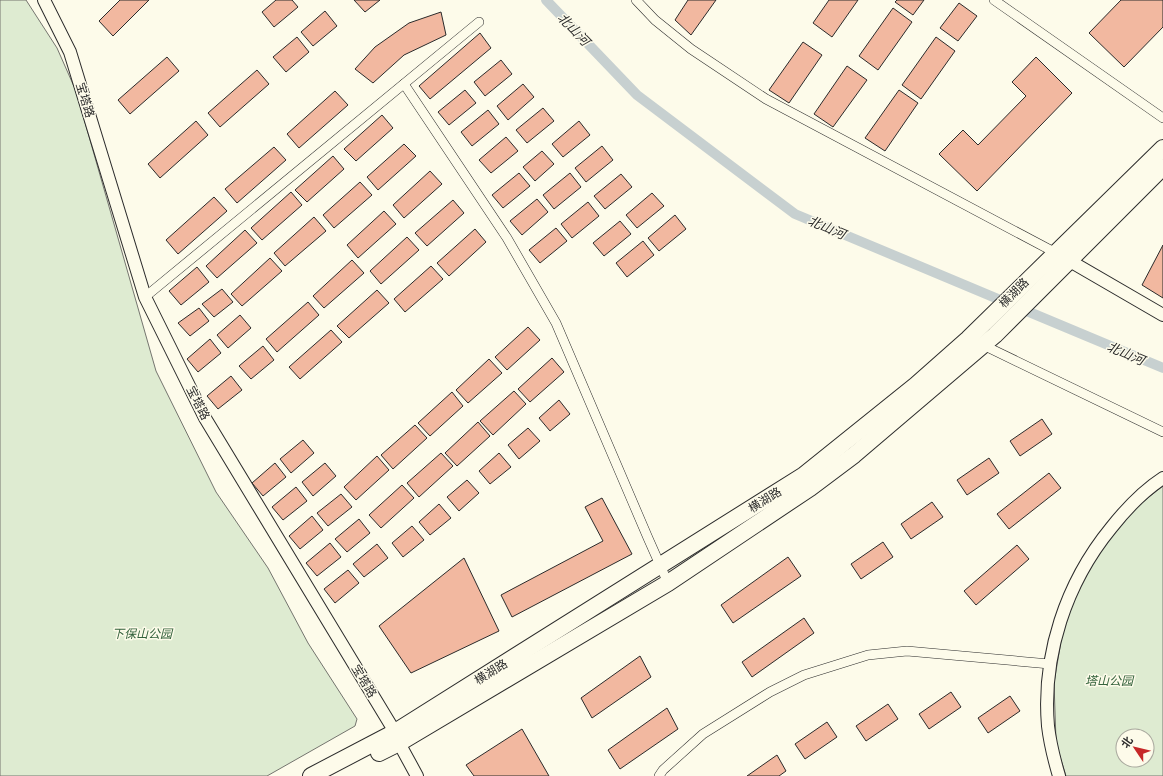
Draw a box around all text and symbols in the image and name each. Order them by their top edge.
water label: 北山河 [555,10,595,51]
street label: 宝塔路 [73,81,97,119]
water label: 北山河 [806,213,850,243]
street label: 横湖路 [996,275,1032,311]
water label: 北山河 [1105,339,1149,369]
street label: 宝塔路 [184,384,212,422]
street label: 横湖路 [746,485,784,515]
park label: 下保山公园 [112,627,174,641]
street label: 横湖路 [472,657,510,687]
street label: 宝塔路 [349,662,379,700]
park label: 塔山公园 [1085,674,1135,688]
north arrow [1115,728,1155,768]
text: 北 [1119,734,1135,750]

